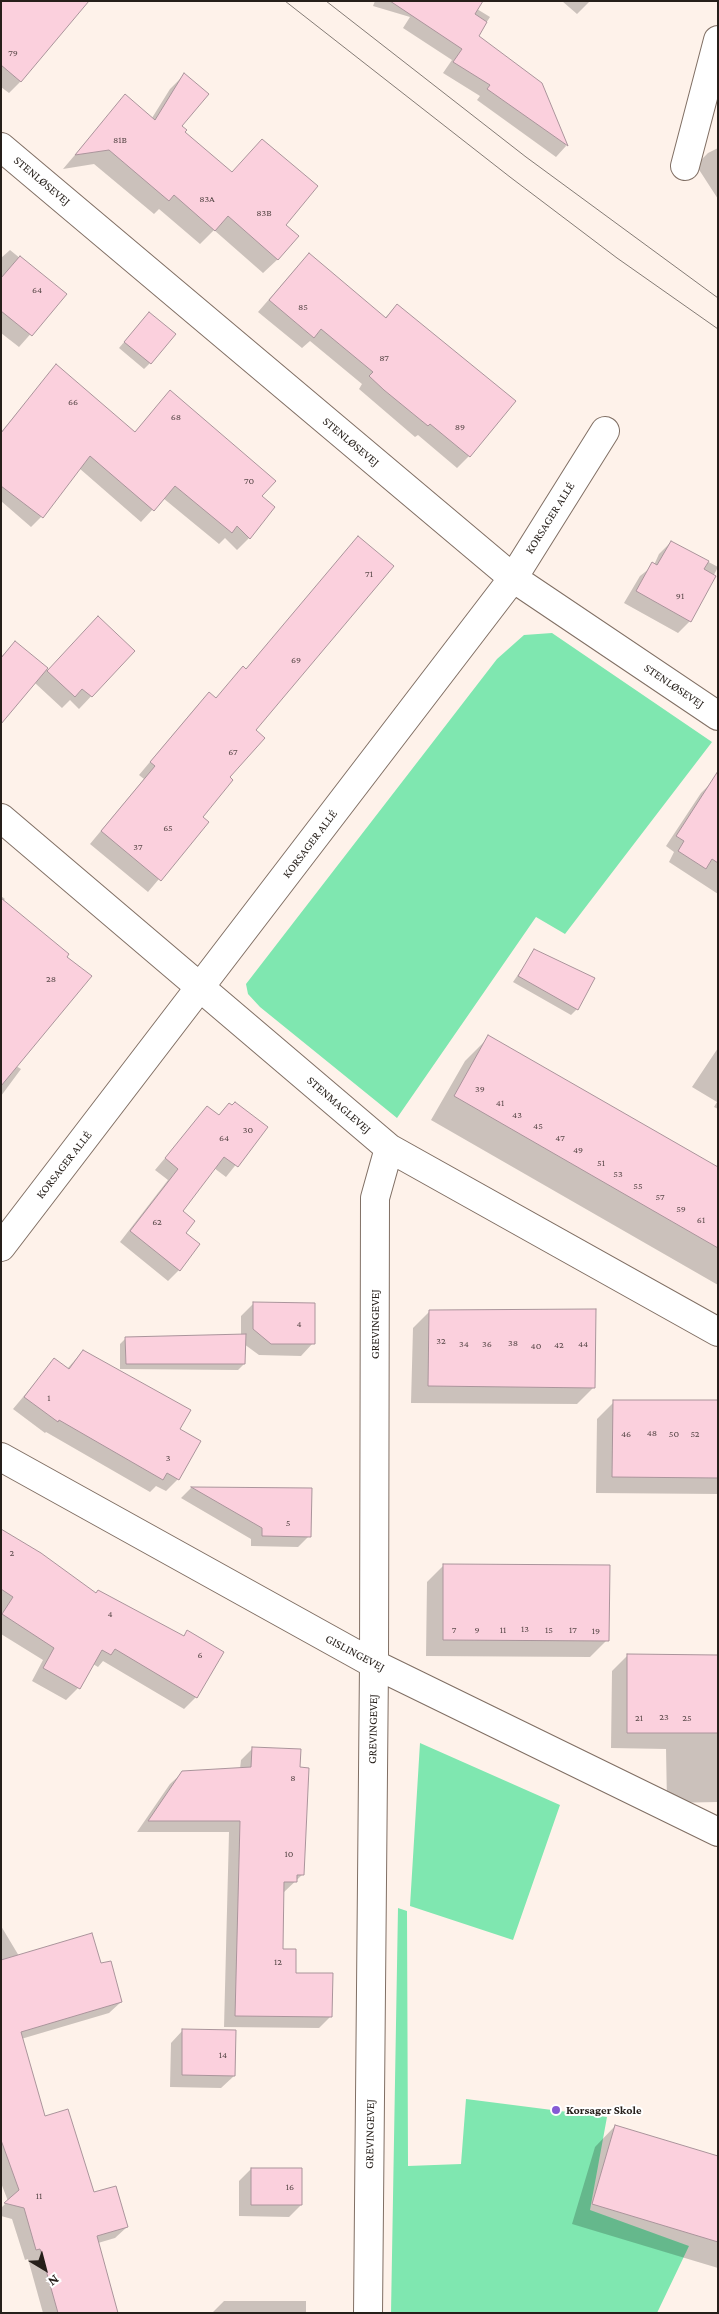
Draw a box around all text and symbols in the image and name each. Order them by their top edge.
house number: 79 [8,47,18,59]
house number: 81B [113,134,127,146]
street label: STENLØSEVEJ [11,153,73,209]
house number: 83A [199,193,215,205]
house number: 83B [256,207,272,219]
house number: 64 [32,284,42,296]
house number: 85 [298,301,308,313]
house number: 87 [379,352,389,364]
house number: 66 [68,396,78,408]
house number: 68 [171,411,181,423]
street label: STENLØSEVEJ [320,414,382,470]
house number: 89 [455,421,465,433]
house number: 70 [244,475,254,487]
street label: KORSAGER ALLÉ [522,479,578,557]
house number: 71 [365,568,373,580]
house number: 91 [676,590,684,602]
house number: 69 [291,654,301,666]
street label: STENLØSEVEJ [641,661,707,711]
house number: 67 [228,746,238,758]
street label: KORSAGER ALLÉ [280,807,340,881]
house number: 65 [163,822,173,834]
house number: 37 [133,841,143,853]
house number: 28 [46,973,56,985]
street label: STENMAGLEVEJ [304,1073,374,1137]
house number: 39 [475,1083,485,1095]
house number: 41 [496,1097,504,1109]
house number: 43 [512,1109,522,1121]
house number: 45 [533,1120,543,1132]
house number: 30 [243,1124,253,1136]
street label: KORSAGER ALLÉ [33,1128,95,1202]
house number: 64 [219,1132,229,1144]
house number: 47 [555,1132,565,1144]
house number: 49 [573,1144,583,1156]
house number: 51 [597,1157,605,1169]
house number: 53 [613,1168,623,1180]
house number: 55 [633,1180,643,1192]
house number: 57 [655,1191,665,1203]
house number: 59 [676,1203,686,1215]
house number: 61 [697,1214,705,1226]
house number: 62 [152,1216,162,1228]
street label: GREVINGEVEJ [368,1289,382,1359]
house number: 4 [296,1318,302,1330]
house number: 32 [436,1335,446,1347]
house number: 38 [508,1337,518,1349]
house number: 34 [459,1338,469,1350]
house number: 36 [482,1338,492,1350]
house number: 44 [578,1338,588,1350]
house number: 42 [554,1339,564,1351]
house number: 40 [531,1340,541,1352]
house number: 1 [47,1392,51,1404]
house number: 48 [647,1427,657,1439]
house number: 46 [621,1428,631,1440]
house number: 50 [669,1428,679,1440]
house number: 52 [690,1428,700,1440]
house number: 3 [166,1452,170,1464]
house number: 5 [286,1517,290,1529]
house number: 2 [10,1547,14,1559]
house number: 4 [107,1608,113,1620]
house number: 13 [521,1623,529,1635]
house number: 7 [452,1624,456,1636]
house number: 9 [474,1624,480,1636]
house number: 11 [500,1624,506,1636]
house number: 15 [545,1624,553,1636]
house number: 17 [569,1624,577,1636]
house number: 19 [592,1625,600,1637]
street label: GISLINGEVEJ [323,1631,387,1675]
house number: 6 [197,1649,203,1661]
street label: GREVINGEVEJ [365,1694,381,1764]
house number: 23 [659,1711,669,1723]
house number: 21 [635,1712,643,1724]
house number: 25 [682,1712,692,1724]
house number: 8 [290,1772,296,1784]
house number: 10 [285,1848,293,1860]
house number: 12 [274,1956,282,1968]
house number: 14 [219,2049,227,2061]
street label: GREVINGEVEJ [362,2099,378,2169]
place label: Korsager Skole [566,2103,641,2117]
marker: Korsager Skole [550,2104,562,2116]
house number: 16 [286,2181,294,2193]
house number: 11 [36,2190,42,2202]
north arrow [20,2244,70,2294]
text: N [45,2272,63,2290]

